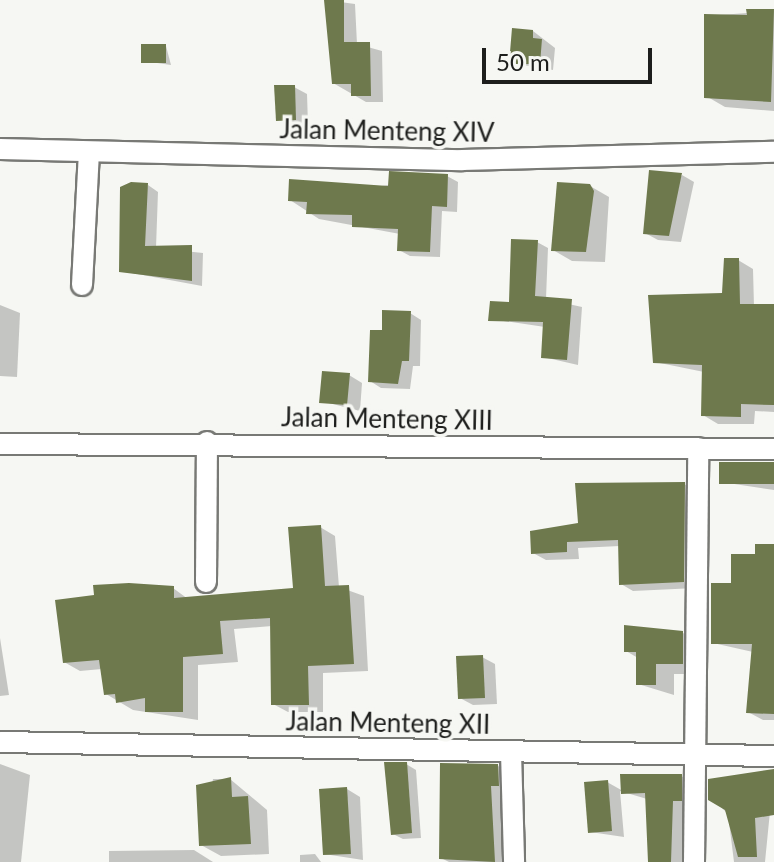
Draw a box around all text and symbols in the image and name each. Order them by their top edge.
scale bar [486,32,656,82]
text: 50 m [496,47,550,76]
street label: Jalan Menteng XIV [279,114,495,148]
street label: Jalan Menteng XIII [281,402,493,436]
street label: Jalan Menteng XII [285,706,491,740]

